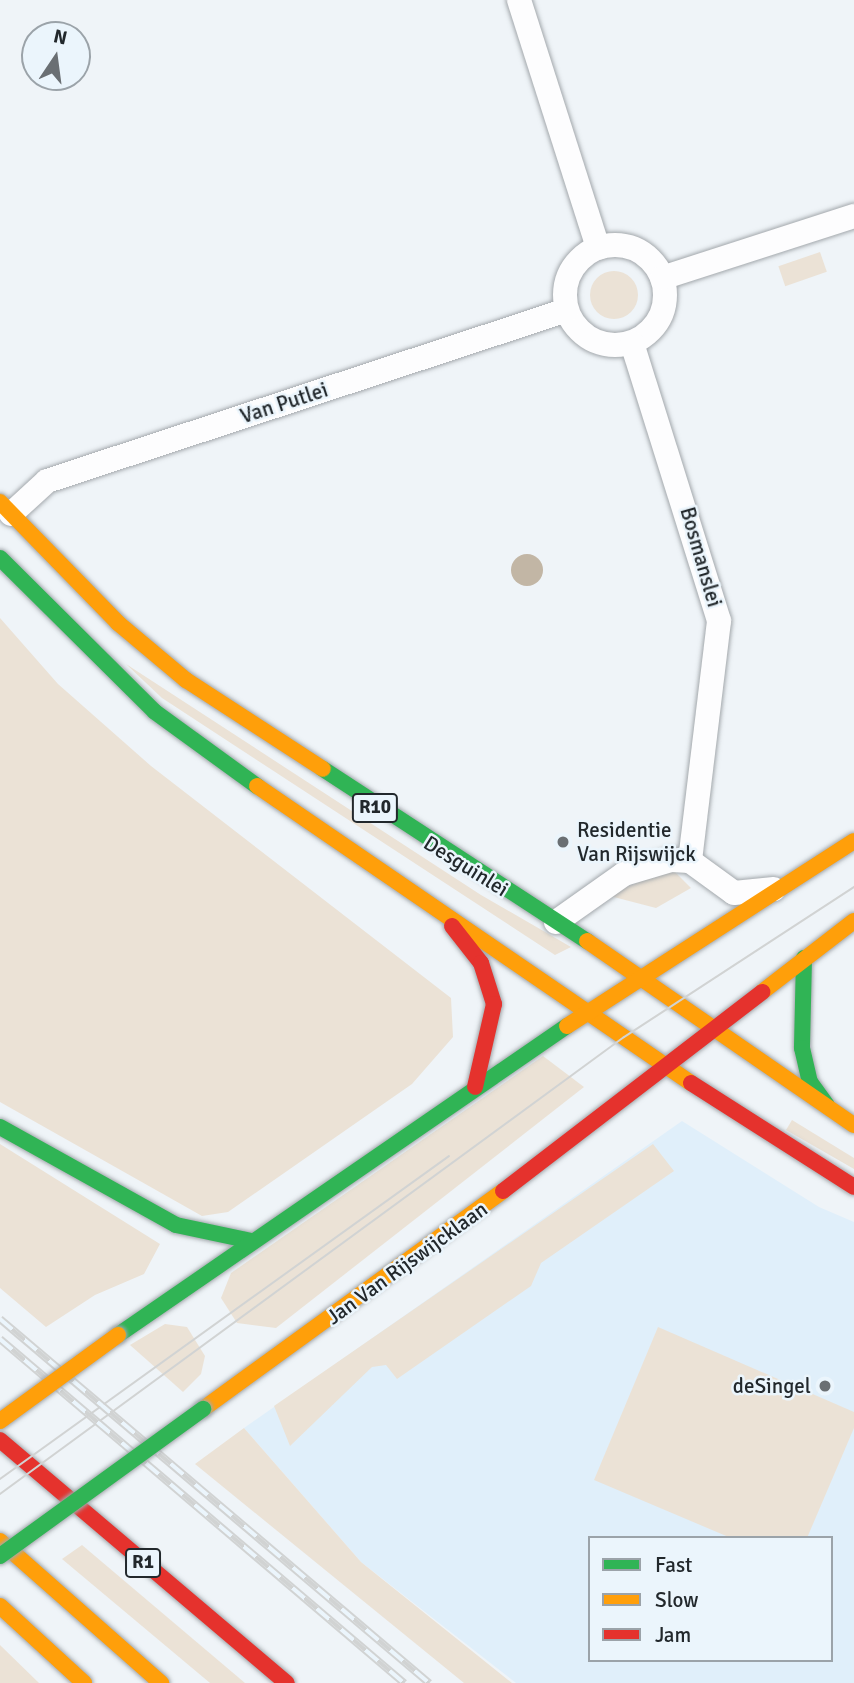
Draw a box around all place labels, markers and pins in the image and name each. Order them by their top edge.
place label: Residentie Van Rijswijck [577,817,696,867]
marker: Residentie Van Rijswijck [555,834,571,850]
place label: deSingel [733,1373,811,1399]
marker: deSingel [817,1378,833,1394]

